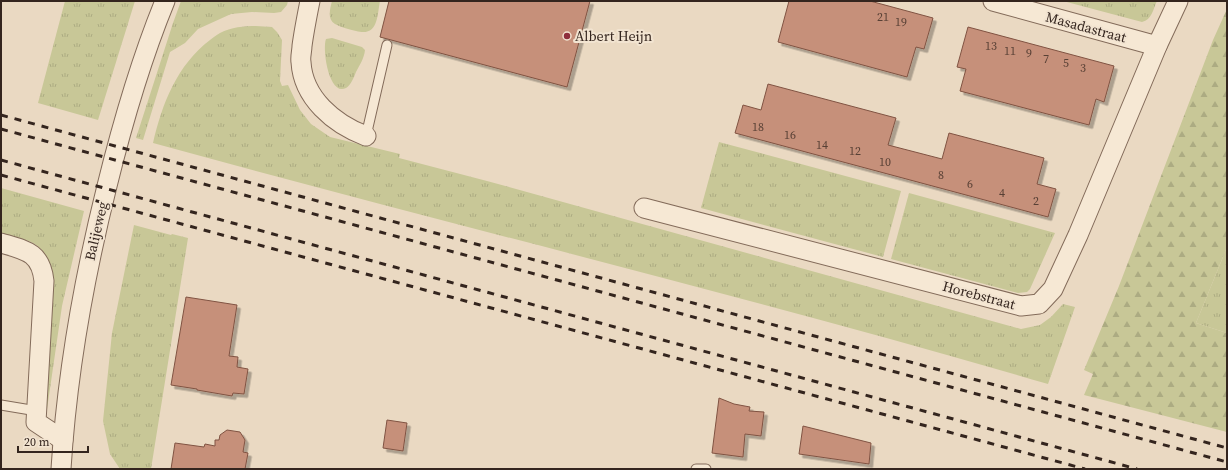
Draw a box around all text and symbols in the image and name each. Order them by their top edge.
street label: Masadastraat [1043,7,1129,47]
house number: 21 [877,9,889,25]
house number: 19 [895,14,907,30]
place label: Albert Heijn [575,26,653,46]
marker: Albert Heijn [562,31,572,41]
house number: 13 [985,38,997,54]
house number: 11 [1004,43,1016,59]
house number: 9 [1026,45,1032,61]
house number: 7 [1043,51,1049,67]
house number: 5 [1063,55,1069,71]
house number: 3 [1080,60,1086,76]
house number: 18 [752,119,764,135]
house number: 16 [784,127,796,143]
house number: 14 [816,137,828,153]
house number: 12 [849,143,861,159]
house number: 10 [879,154,891,170]
house number: 8 [938,167,944,183]
house number: 6 [967,176,973,192]
house number: 4 [999,185,1005,201]
house number: 2 [1033,193,1039,209]
street label: Balijeweg [80,200,112,262]
street label: Horebstraat [940,276,1018,314]
scale bar [18,428,88,454]
text: 20 m [24,434,50,450]

